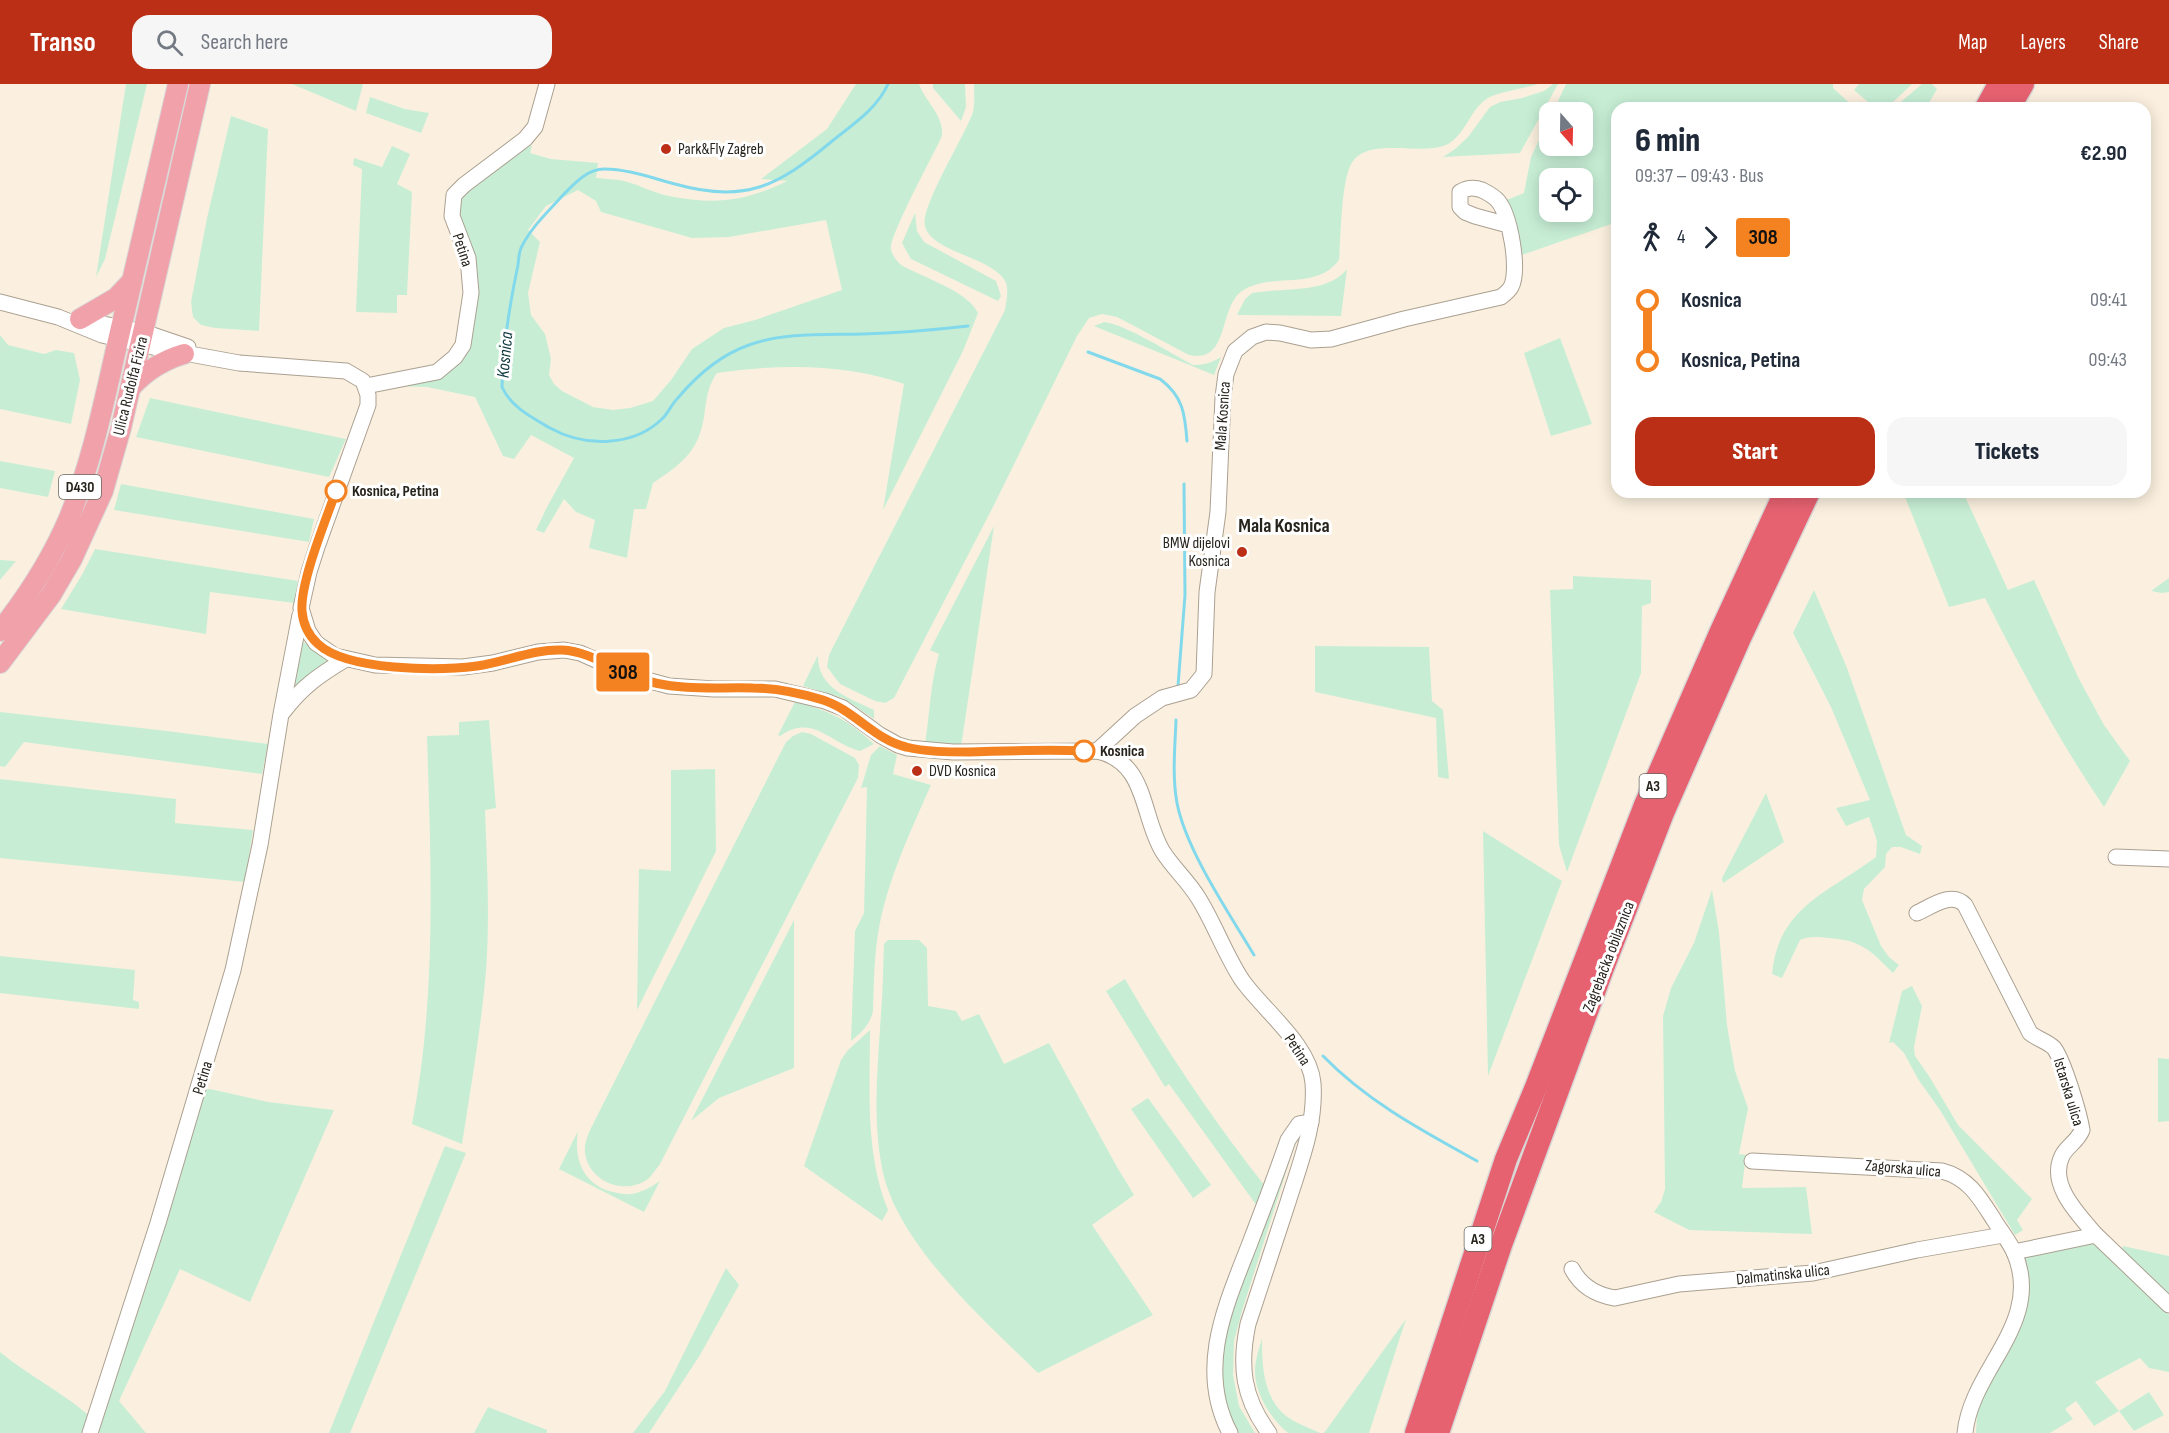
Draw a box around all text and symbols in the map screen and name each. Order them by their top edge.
search box [132,15,552,69]
text: Transo [30,26,96,59]
icon: search [153,26,186,59]
text: Search here [201,29,288,56]
text: Map [1958,30,1987,55]
text: Layers [2020,30,2066,55]
text: Share [2099,30,2139,55]
north arrow [1539,102,1593,156]
map controls [1539,102,1593,222]
text: 6 min [1635,121,1700,161]
place label: Park&Fly Zagreb [678,140,764,159]
text: €2.90 [2080,140,2127,167]
marker: Park&Fly Zagreb [659,142,673,156]
text: 09:37 – 09:43 · Bus [1635,164,1764,188]
button: locate [1539,168,1593,222]
icon: walk [1635,221,1668,254]
icon: forward [1694,221,1727,254]
text: 4 [1677,225,1685,249]
text: 308 [1748,225,1778,250]
street label: Petina [448,231,476,269]
text: Kosnica [1681,287,1742,314]
text: 09:41 [2090,288,2127,312]
water label: Kosnica [493,330,518,379]
street label: Ulica Rudolfa Fizira [110,335,152,437]
text: Kosnica, Petina [1681,347,1800,374]
text: 09:43 [2089,348,2127,372]
street label: Mala Kosnica [1211,381,1235,451]
button: Start [1635,417,1875,486]
button: Tickets [1887,417,2127,486]
road number: D430 [59,475,101,499]
marker: Kosnica, Petina [325,480,347,502]
place label: Kosnica, Petina [352,482,439,501]
district label: Mala Kosnica [1238,514,1330,538]
place label: BMW dijelovi Kosnica [1163,534,1230,571]
marker: BMW dijelovi Kosnica [1235,545,1249,559]
line badge: 308 [588,652,658,692]
text: 308 [608,660,638,685]
marker: Kosnica [1073,740,1095,762]
place label: Kosnica [1100,742,1144,761]
place label: DVD Kosnica [929,762,996,781]
marker: DVD Kosnica [910,764,924,778]
road number: A3 [1640,774,1666,798]
street label: Zagrebačka obilaznica [1579,899,1639,1015]
street label: Petina [1280,1031,1314,1069]
street label: Istarska ulica [2049,1056,2087,1128]
street label: Petina [189,1059,217,1097]
street label: Zagorska ulica [1864,1156,1942,1182]
road number: A3 [1464,1227,1492,1251]
street label: Dalmatinska ulica [1735,1261,1831,1289]

